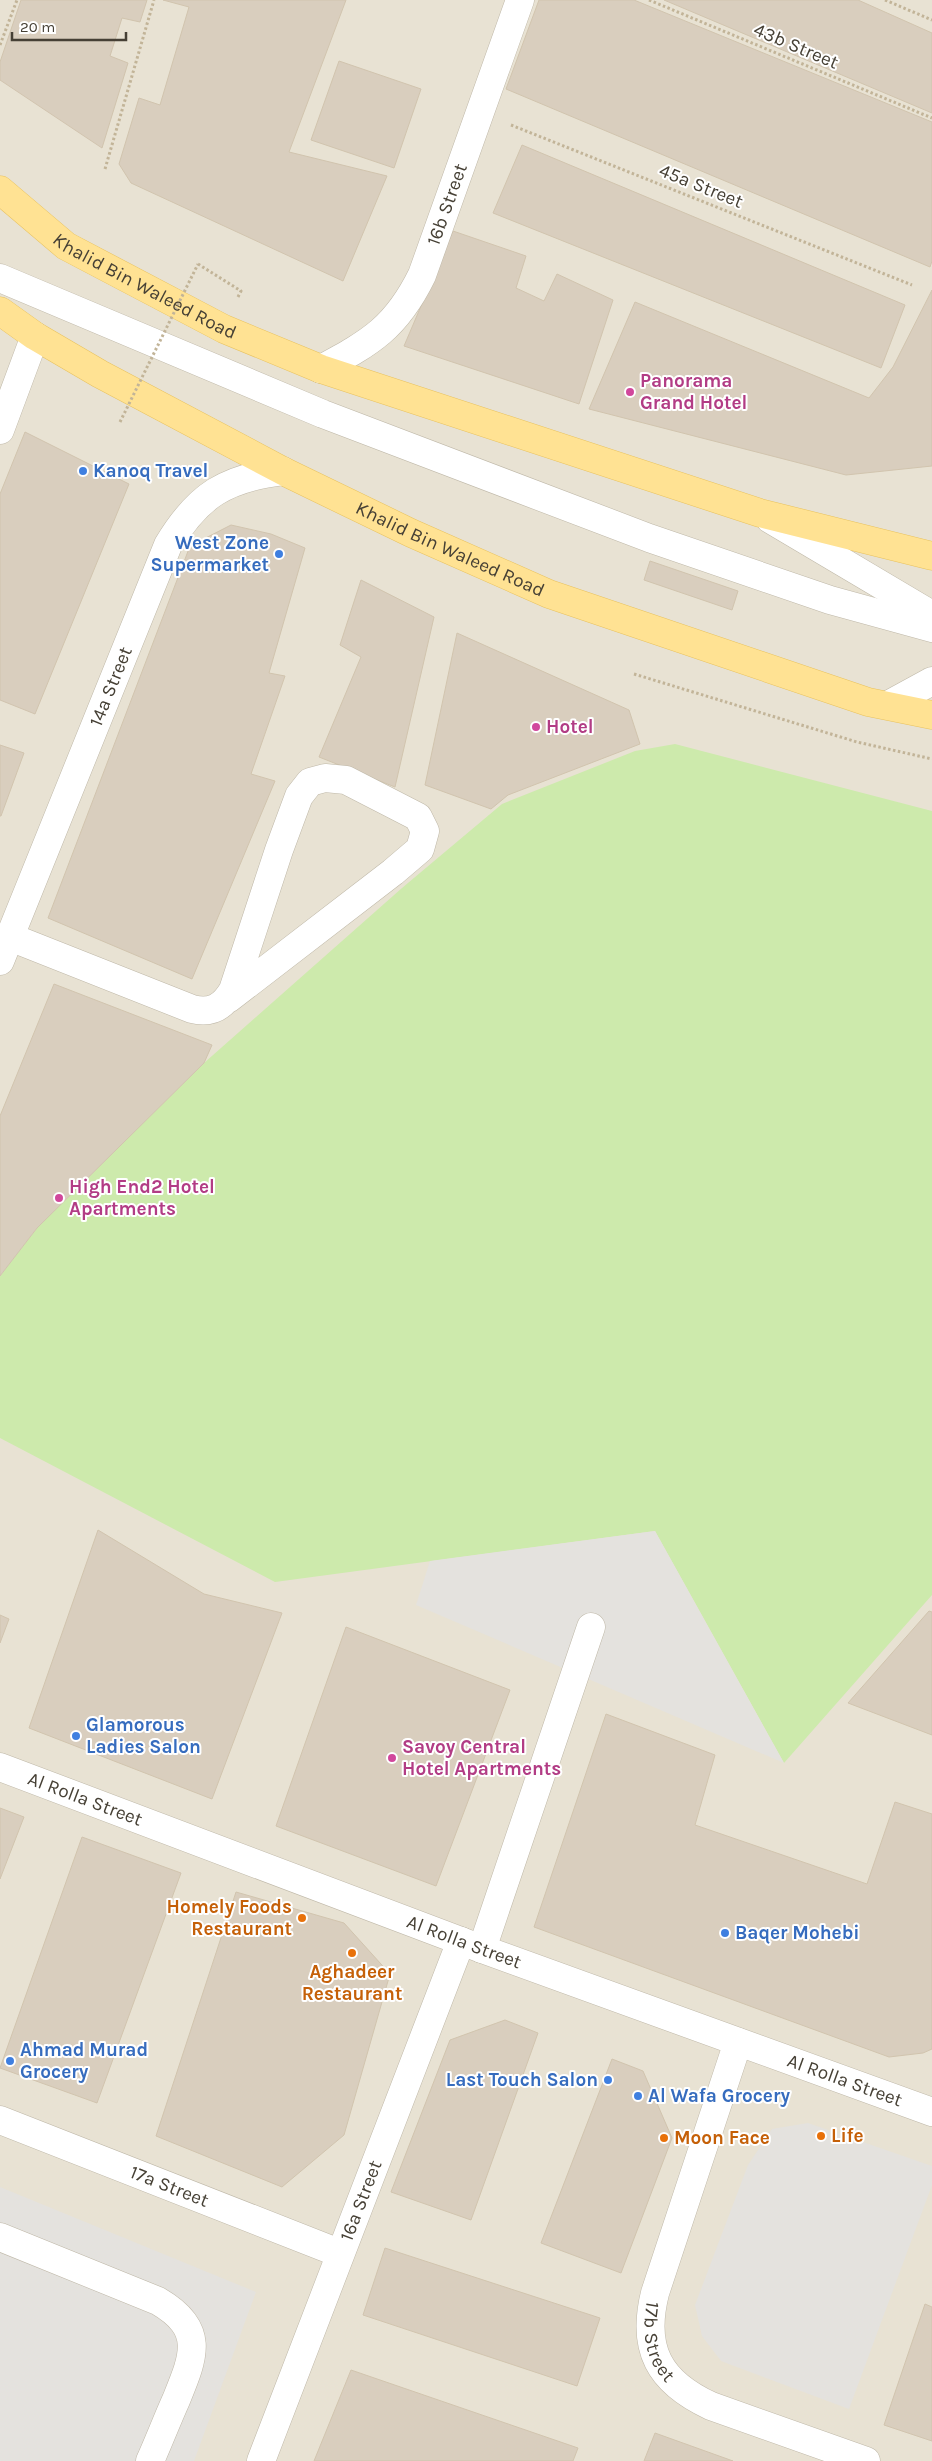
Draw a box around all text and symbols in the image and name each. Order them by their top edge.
scale bar [12,10,126,42]
text: 20 m [20,18,55,36]
street label: 43b Street [750,18,842,74]
street label: 45a Street [656,159,746,213]
street label: 16b Street [422,161,472,248]
street label: Khalid Bin Waleed Road [48,229,240,344]
place label: Panorama Grand Hotel [640,370,747,414]
marker: Panorama Grand Hotel [624,386,636,398]
place label: Kanoq Travel [93,460,208,482]
marker: Kanoq Travel [77,465,89,477]
street label: Khalid Bin Waleed Road [352,497,548,602]
place label: West Zone Supermarket [150,532,269,576]
marker: West Zone Supermarket [273,548,285,560]
street label: 14a Street [85,643,137,730]
place label: Hotel [546,716,594,738]
marker: Hotel [530,721,542,733]
place label: High End2 Hotel Apartments [69,1176,215,1220]
marker: High End2 Hotel Apartments [53,1192,65,1204]
place label: Glamorous Ladies Salon [86,1714,201,1758]
marker: Glamorous Ladies Salon [70,1730,82,1742]
place label: Savoy Central Hotel Apartments [402,1736,561,1780]
marker: Savoy Central Hotel Apartments [386,1752,398,1764]
street label: Al Rolla Street [25,1768,145,1831]
place label: Homely Foods Restaurant [167,1896,292,1940]
street label: Al Rolla Street [404,1911,524,1973]
marker: Homely Foods Restaurant [296,1912,308,1924]
place label: Baqer Mohebi [735,1922,860,1944]
marker: Baqer Mohebi [719,1927,731,1939]
marker: Aghadeer Restaurant [346,1947,358,1959]
place label: Aghadeer Restaurant [302,1961,402,2005]
place label: Ahmad Murad Grocery [20,2039,148,2083]
street label: Al Rolla Street [784,2049,905,2111]
marker: Ahmad Murad Grocery [4,2055,16,2067]
place label: Last Touch Salon [446,2069,598,2091]
marker: Last Touch Salon [602,2074,614,2086]
place label: Al Wafa Grocery [648,2085,790,2107]
marker: Al Wafa Grocery [632,2090,644,2102]
place label: Life [831,2125,864,2147]
place label: Moon Face [674,2127,770,2149]
marker: Life [815,2130,827,2142]
marker: Moon Face [658,2132,670,2144]
street label: 16a Street [336,2157,387,2244]
street label: 17a Street [127,2161,212,2212]
street label: 17b Street [639,2300,679,2387]

